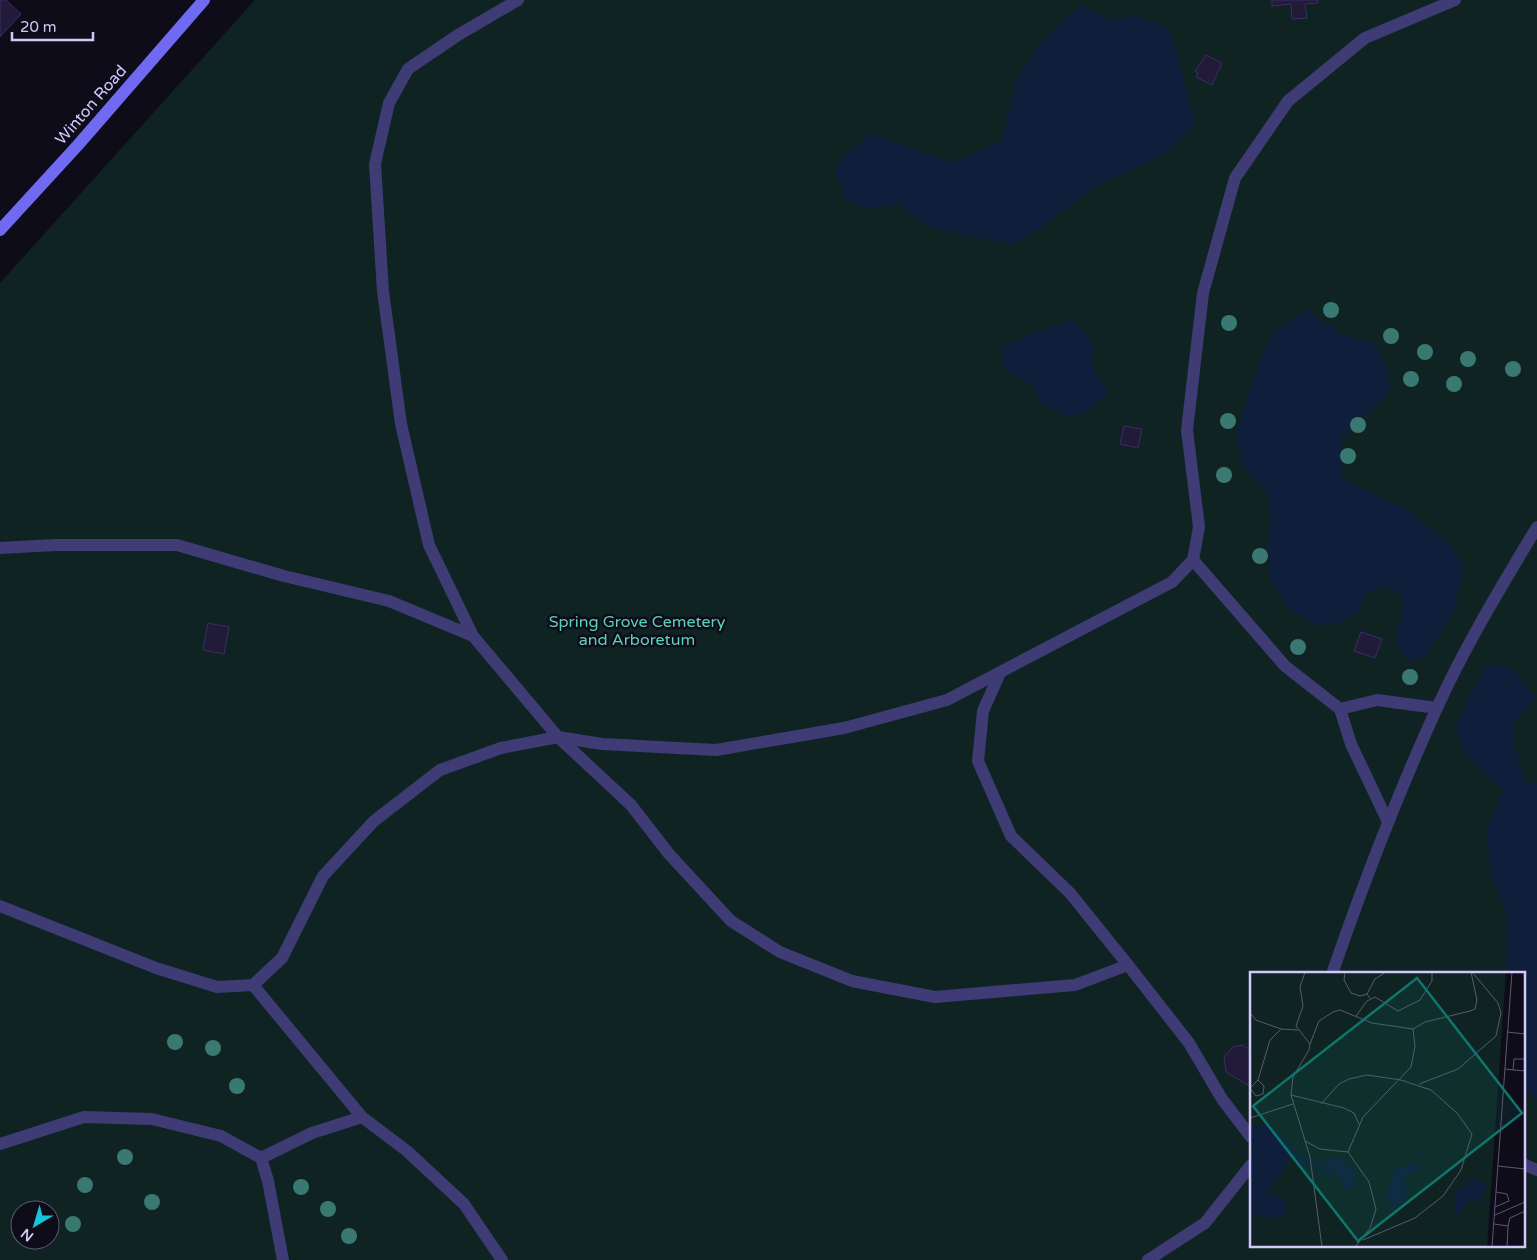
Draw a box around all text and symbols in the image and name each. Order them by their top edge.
scale bar [12,10,94,42]
text: 20 m [20,18,57,36]
street label: Winton Road [51,61,131,149]
park label: Spring Grove Cemetery and Arboretum [549,612,726,650]
inset map [1250,972,1524,1248]
north arrow [10,1200,60,1250]
text: N [18,1225,37,1245]

